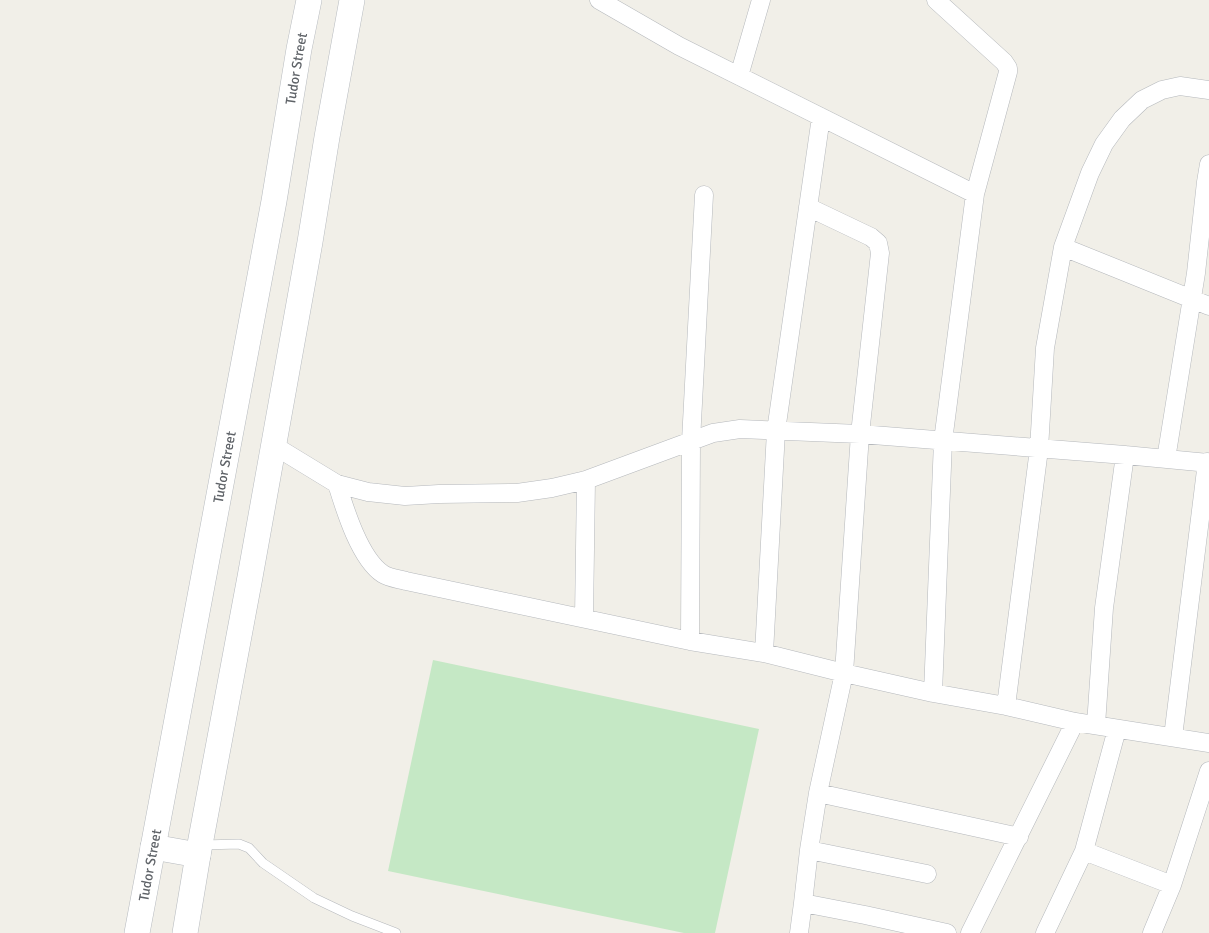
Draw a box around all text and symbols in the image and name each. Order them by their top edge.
street label: Tudor Street [281,31,311,106]
street label: Tudor Street [209,430,239,504]
street label: Tudor Street [135,828,165,903]

